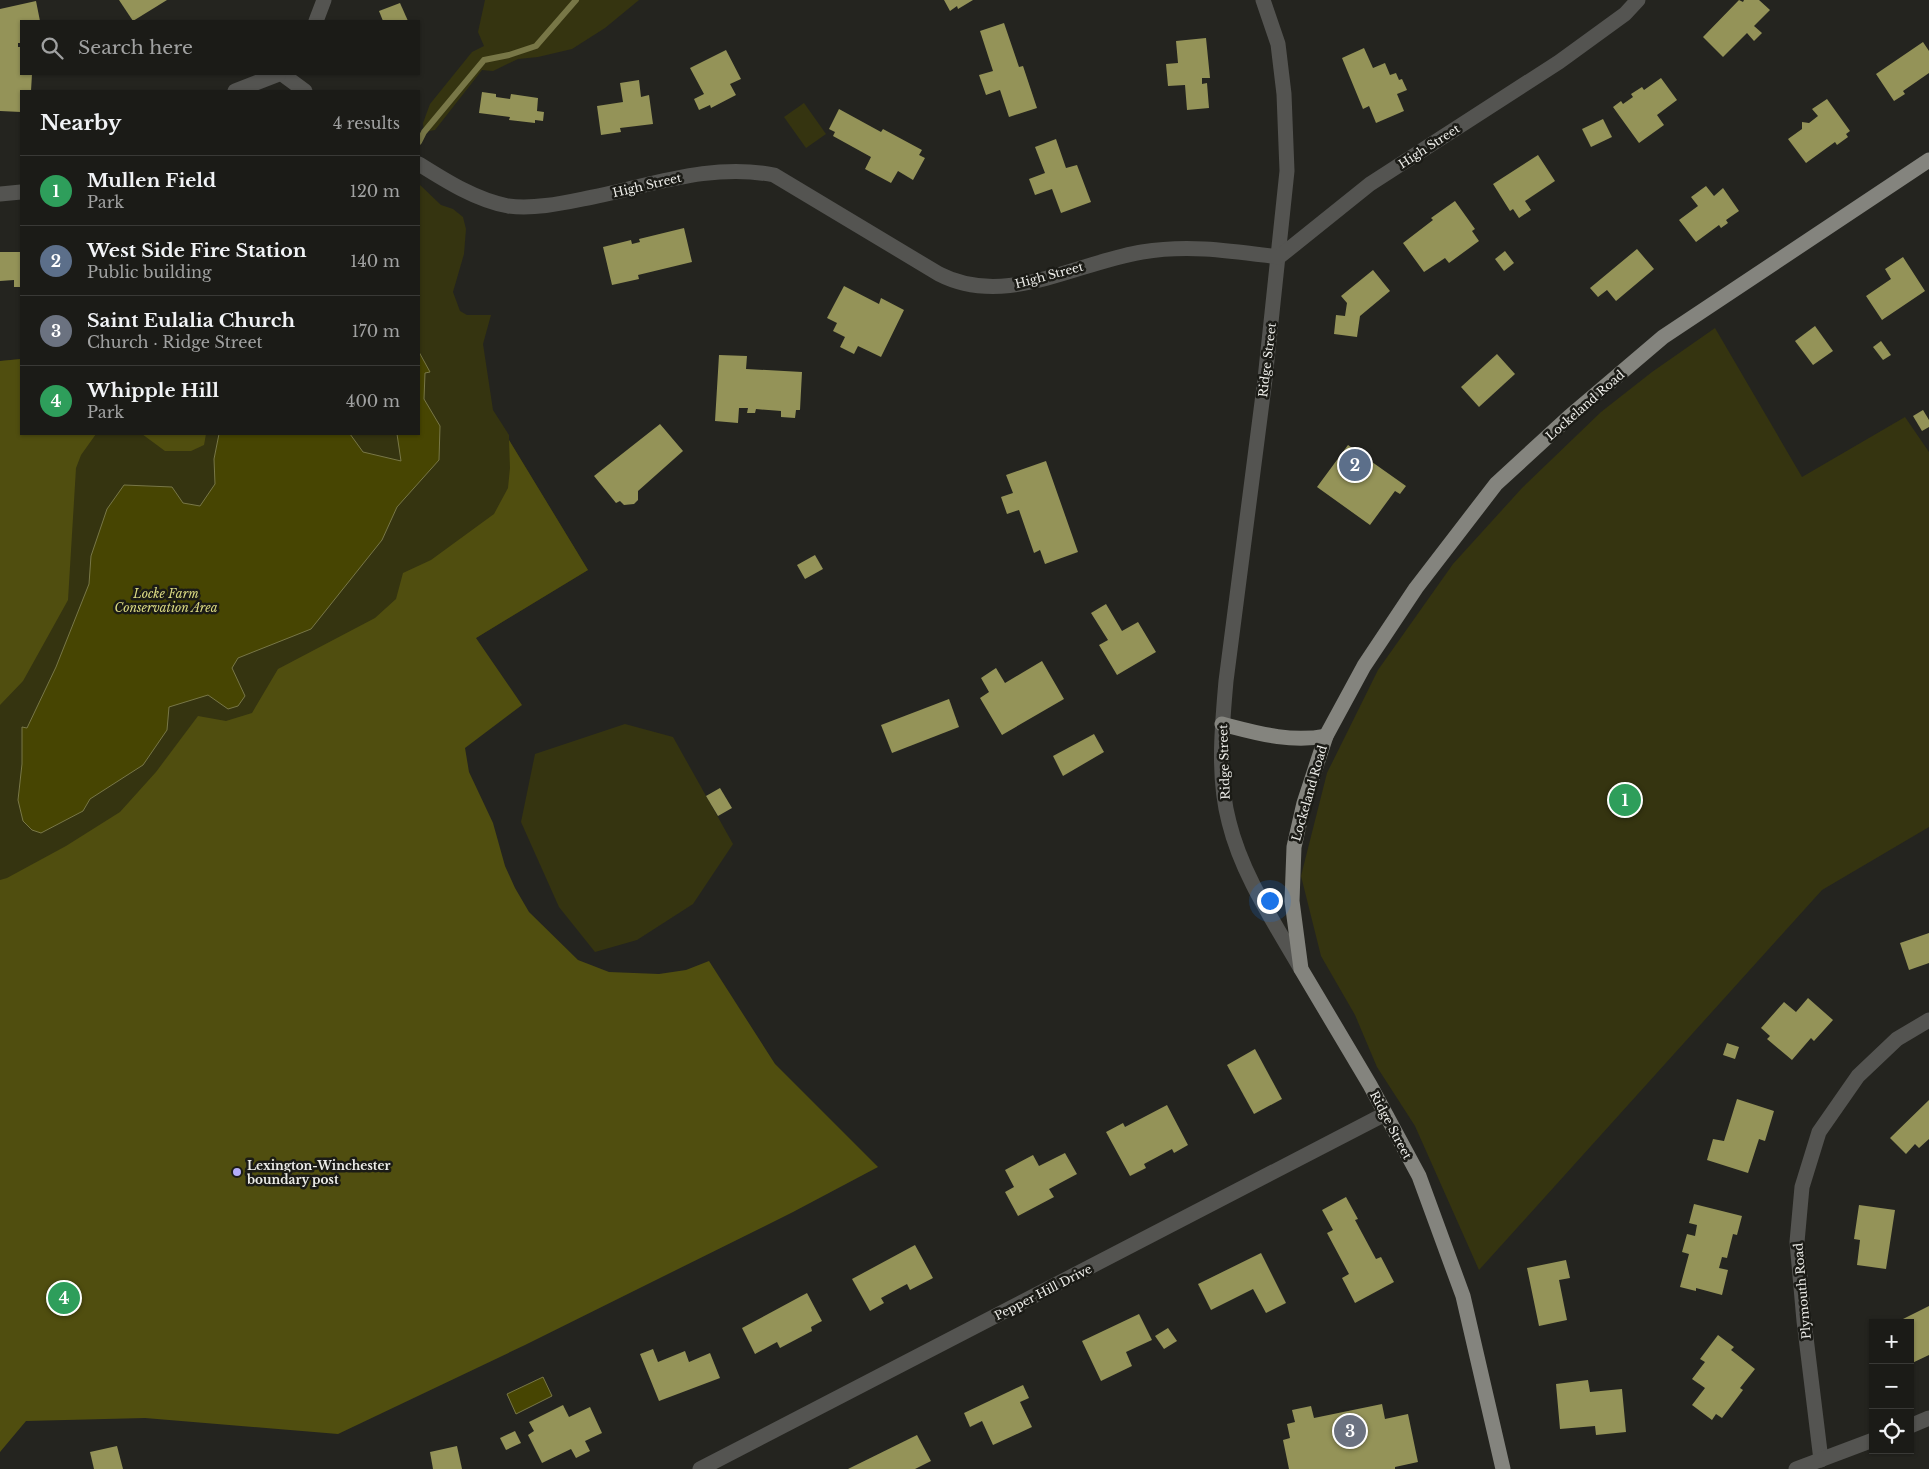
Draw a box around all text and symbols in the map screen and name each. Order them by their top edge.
search box [20,20,420,75]
icon: search [38,34,66,62]
text: Search here [78,36,193,59]
text: Nearby [40,110,121,136]
text: 4 results [333,113,400,133]
street label: High Street [1395,120,1463,171]
text: Mullen Field [87,169,216,192]
street label: High Street [611,170,683,200]
text: 1 [53,181,59,201]
text: 120 m [350,181,400,201]
text: Park [87,192,124,212]
text: West Side Fire Station [87,239,307,262]
text: 2 [51,251,61,271]
text: 140 m [350,251,400,271]
street label: High Street [1013,259,1085,291]
text: Public building [87,262,212,282]
text: Saint Eulalia Church [87,309,295,332]
text: 3 [51,321,61,341]
text: 170 m [352,321,400,341]
street label: Ridge Street [1255,321,1279,398]
text: Church · Ridge Street [87,332,263,352]
street label: Lockeland Road [1543,367,1627,443]
text: Whipple Hill [87,379,219,402]
text: 4 [51,391,61,411]
text: 400 m [346,391,400,411]
text: Park [87,402,124,422]
pin: 2 [1339,446,1371,484]
park label: Locke Farm Conservation Area [115,586,218,615]
street label: Ridge Street [1215,724,1233,800]
street label: Lockeland Road [1288,743,1330,843]
pin: 1 [1609,781,1641,819]
your location [1257,888,1283,914]
street label: Ridge Street [1367,1088,1415,1162]
place label: Lexington-Winchester boundary post [246,1158,390,1187]
marker: Lexington-Winchester boundary post [231,1166,243,1178]
street label: Plymouth Road [1790,1242,1814,1340]
street label: Pepper Hill Drive [992,1261,1094,1323]
pin: 4 [48,1279,80,1317]
map controls [1869,1319,1914,1454]
button: + [1869,1319,1914,1364]
button: − [1869,1364,1914,1409]
button: locate [1869,1409,1914,1454]
pin: 3 [1334,1412,1366,1450]

